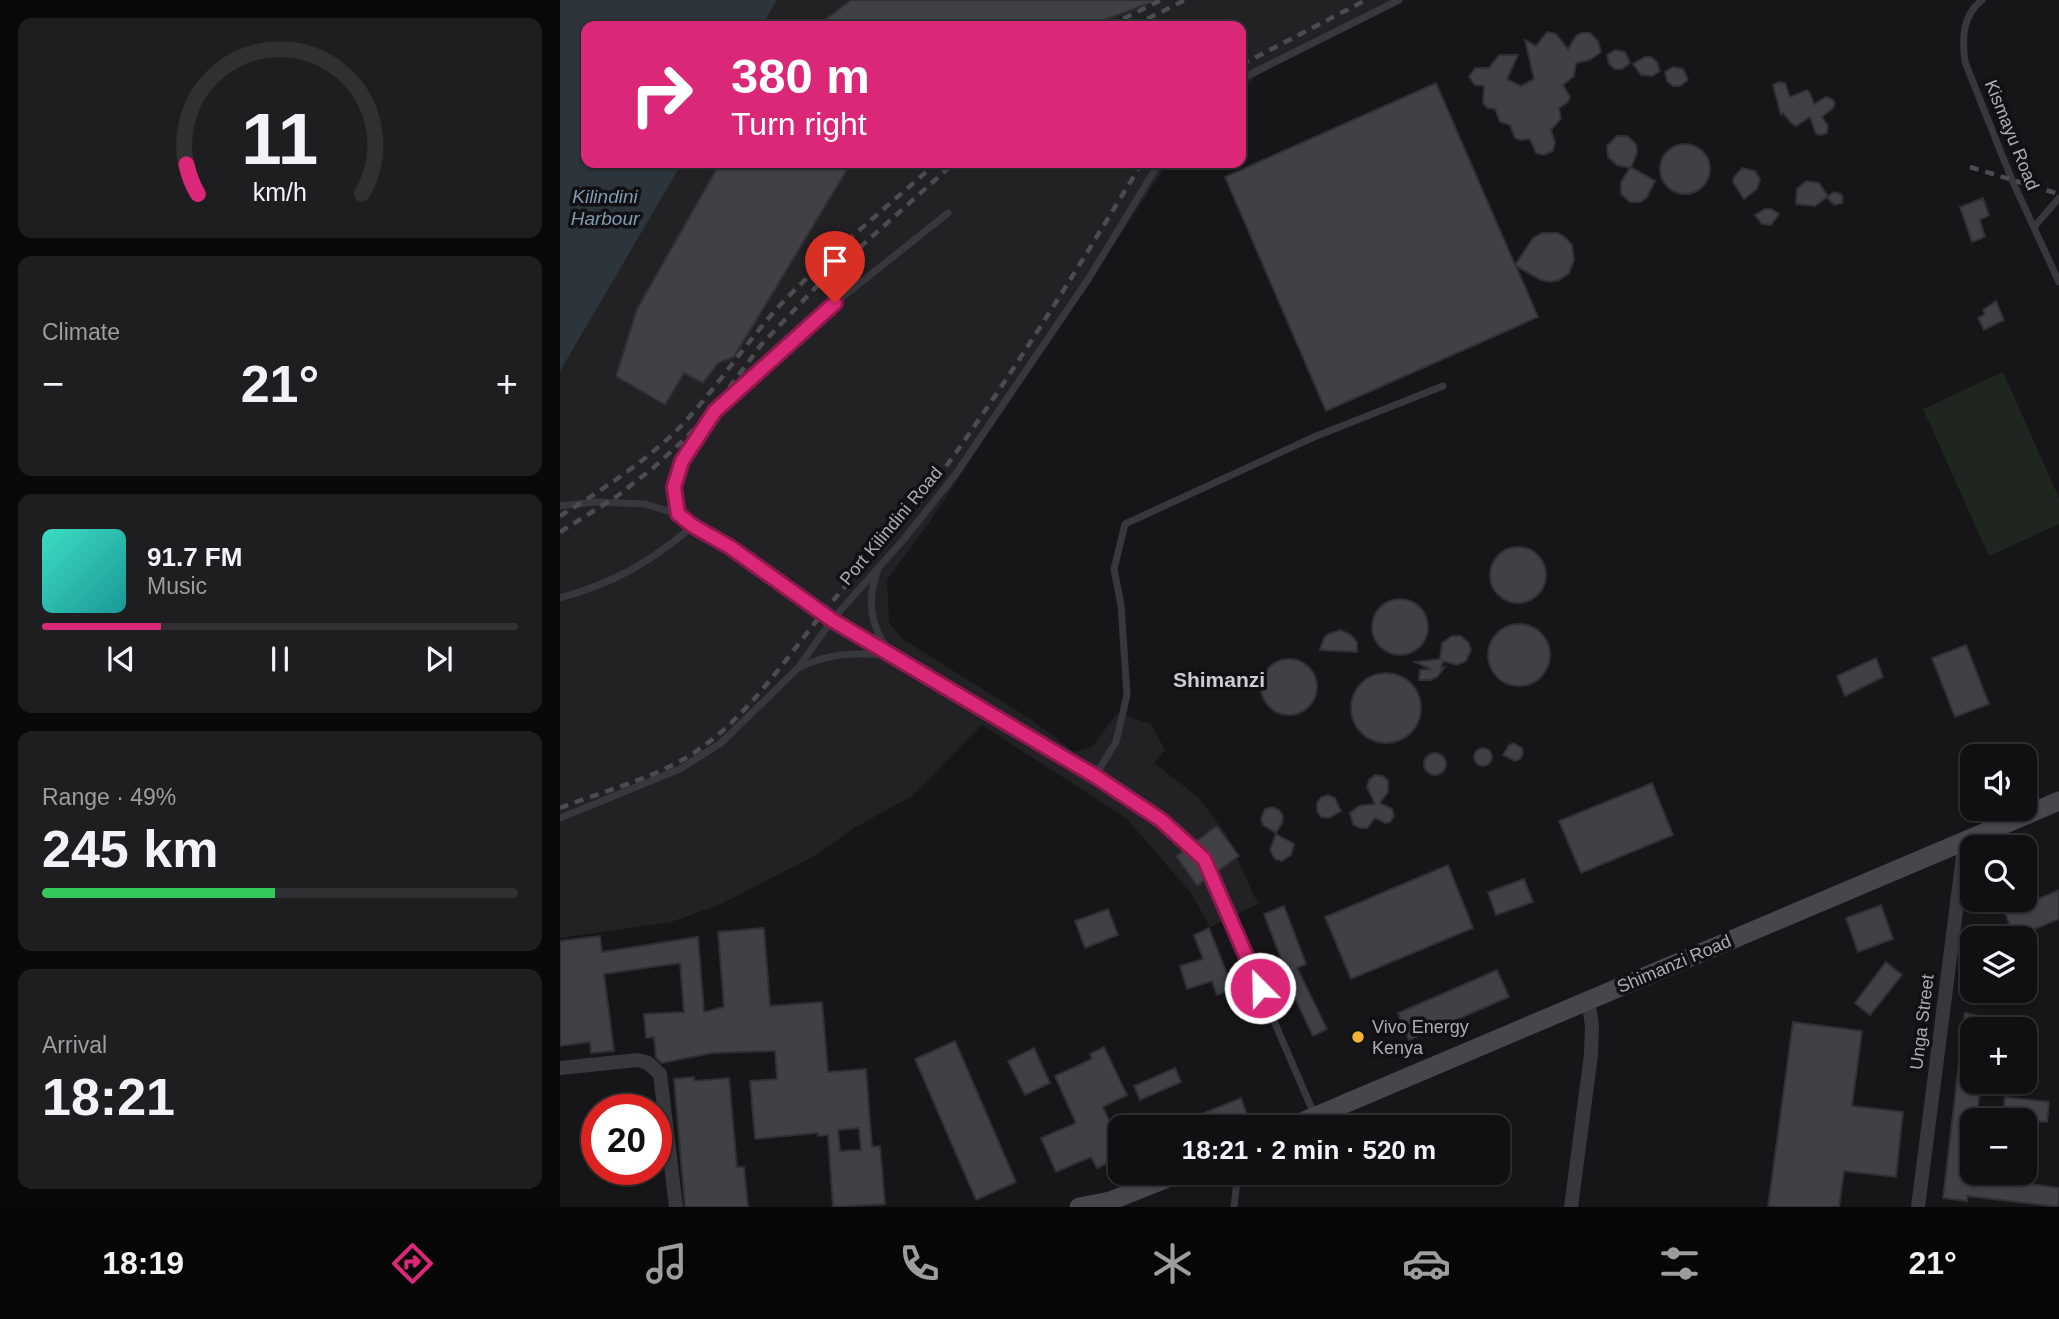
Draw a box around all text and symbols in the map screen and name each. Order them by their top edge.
icon: right [616,49,707,140]
text: 380 m [731,49,870,103]
street label: Kismayu Road [1981,77,2043,193]
text: 11 [242,98,318,179]
text: Turn right [731,106,867,142]
text: km/h [253,178,307,206]
water label: Kilindini Harbour [571,186,640,229]
pin [805,231,865,303]
icon: arrive [816,242,854,280]
text: Climate [42,319,120,345]
text: 21° [241,355,319,413]
text: − [42,363,64,405]
text: + [496,363,518,405]
street label: Port Kilindini Road [836,463,946,589]
text: 91.7 FM [147,542,242,572]
text: Music [147,573,207,599]
icon: previous [102,640,140,678]
icon: pause [261,640,299,678]
icon: next [420,640,458,678]
district label: Shimanzi [1173,668,1265,691]
map controls [1960,744,2037,1185]
button: sound [1960,744,2037,821]
text: Range · 49% [42,784,176,810]
text: 245 km [42,820,218,878]
button: search [1960,835,2037,912]
button: layers [1960,926,2037,1003]
street label: Shimanzi Road [1614,931,1734,997]
position arrow [1223,951,1297,1025]
street label: Unga Street [1906,973,1938,1071]
place label: Vivo Energy Kenya [1372,1017,1469,1058]
button: + [1960,1017,2037,1094]
marker: Vivo Energy Kenya [1350,1029,1366,1045]
text: Arrival [42,1032,107,1058]
text: 18:21 [42,1068,175,1126]
speed limit sign: 20 [581,1094,672,1185]
button: − [1960,1108,2037,1185]
text: 18:21 · 2 min · 520 m [1182,1135,1436,1165]
icon: directions [388,1239,437,1288]
icon: music [642,1239,691,1288]
icon: phone [895,1239,944,1288]
icon: climate [1148,1239,1197,1288]
icon: car [1402,1239,1451,1288]
icon: filters [1655,1239,1704,1288]
text: 18:19 [102,1245,184,1281]
text: 21° [1908,1245,1957,1281]

